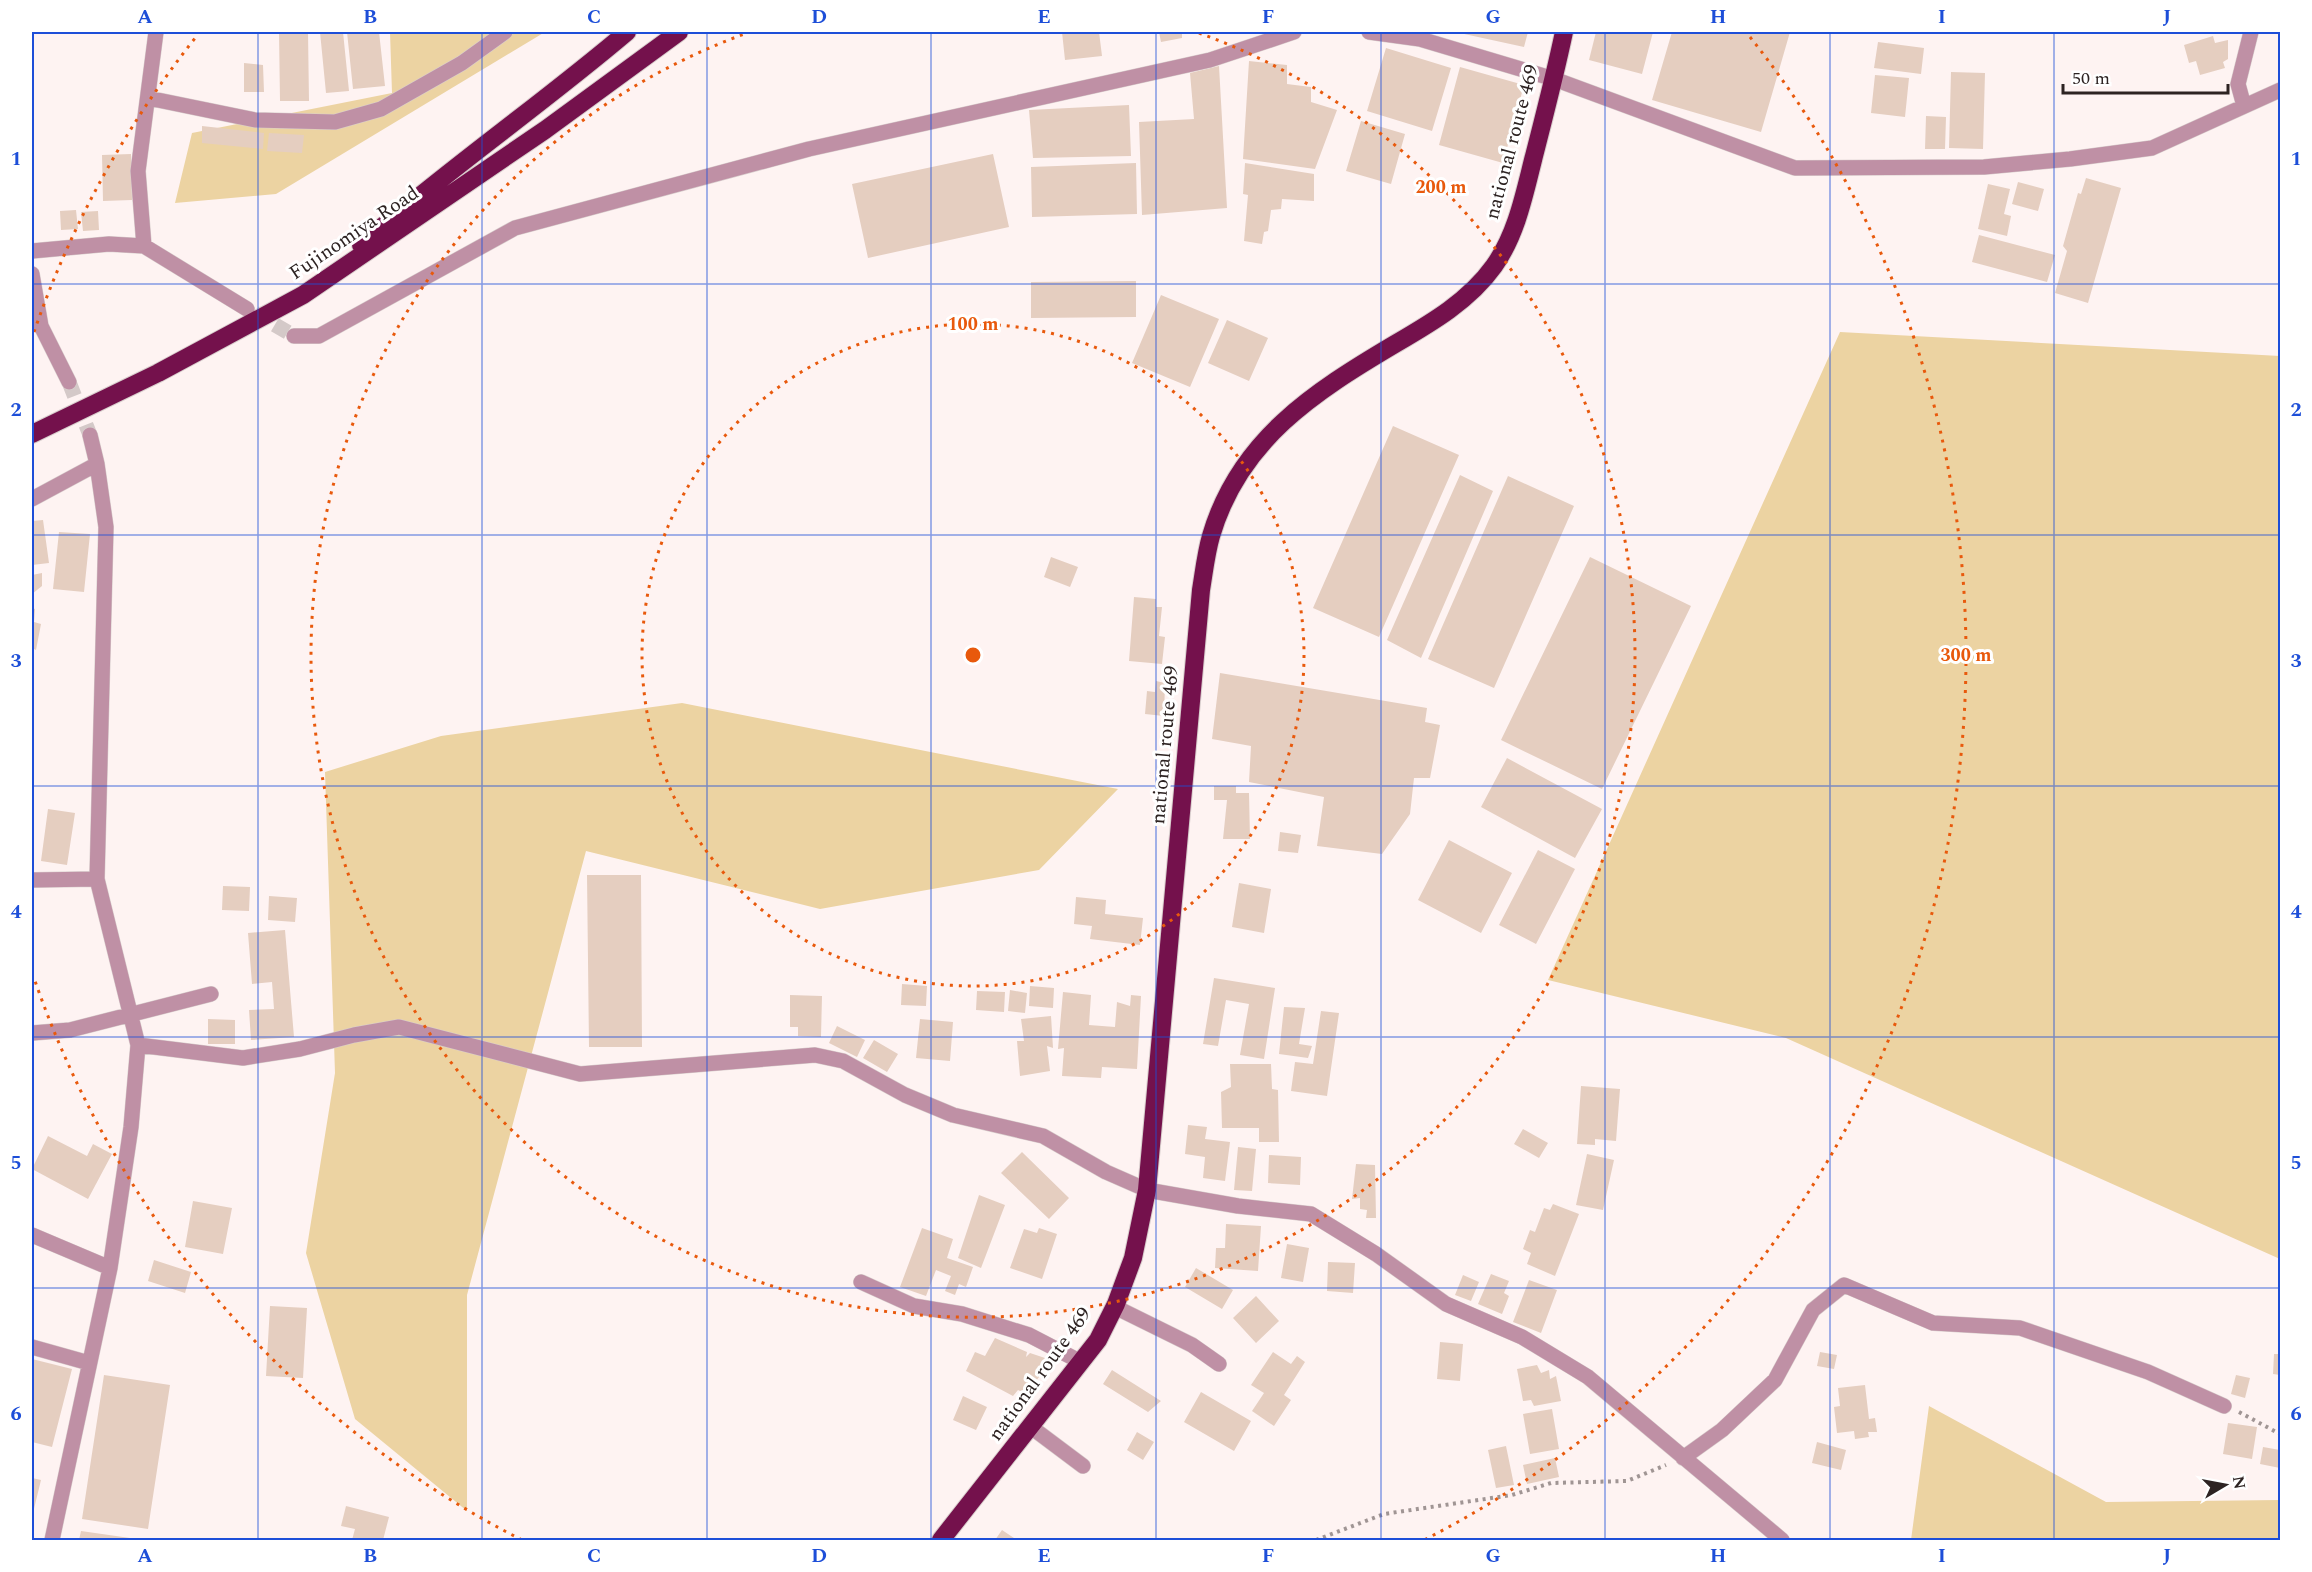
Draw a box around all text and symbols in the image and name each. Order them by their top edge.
text: A [137,2,153,32]
text: B [363,2,377,32]
text: C [587,2,601,32]
text: D [811,2,827,32]
text: E [1037,2,1051,32]
text: F [1262,2,1274,32]
text: G [1485,2,1501,32]
text: H [1710,2,1726,32]
text: I [1938,2,1946,32]
text: J [2163,2,2171,32]
scale bar [2063,57,2228,95]
street label: national route 469 [1477,61,1547,223]
text: 50 m [2072,65,2110,92]
text: 1 [10,144,22,174]
text: 1 [2290,144,2302,174]
text: 200 m [1415,174,1467,201]
street label: Fujinomiya Road [283,178,425,288]
text: 100 m [947,311,999,338]
text: 2 [10,395,22,425]
text: 2 [2290,395,2302,425]
text: 300 m [1940,642,1992,669]
centre of rings [963,645,983,665]
text: 3 [10,646,22,676]
text: 3 [2290,646,2302,676]
street label: national route 469 [1143,664,1187,826]
text: 4 [10,897,22,927]
text: 4 [2290,897,2302,927]
text: 5 [10,1148,22,1178]
text: 5 [2290,1148,2302,1178]
street label: national route 469 [981,1301,1099,1447]
text: 6 [10,1399,22,1429]
text: 6 [2290,1399,2302,1429]
north arrow [2195,1455,2255,1515]
text: N [2226,1474,2252,1491]
text: A [137,1541,153,1571]
text: B [363,1541,377,1571]
text: C [587,1541,601,1571]
text: D [811,1541,827,1571]
text: E [1037,1541,1051,1571]
text: F [1262,1541,1274,1571]
text: G [1485,1541,1501,1571]
text: H [1710,1541,1726,1571]
text: I [1938,1541,1946,1571]
text: J [2163,1541,2171,1571]

